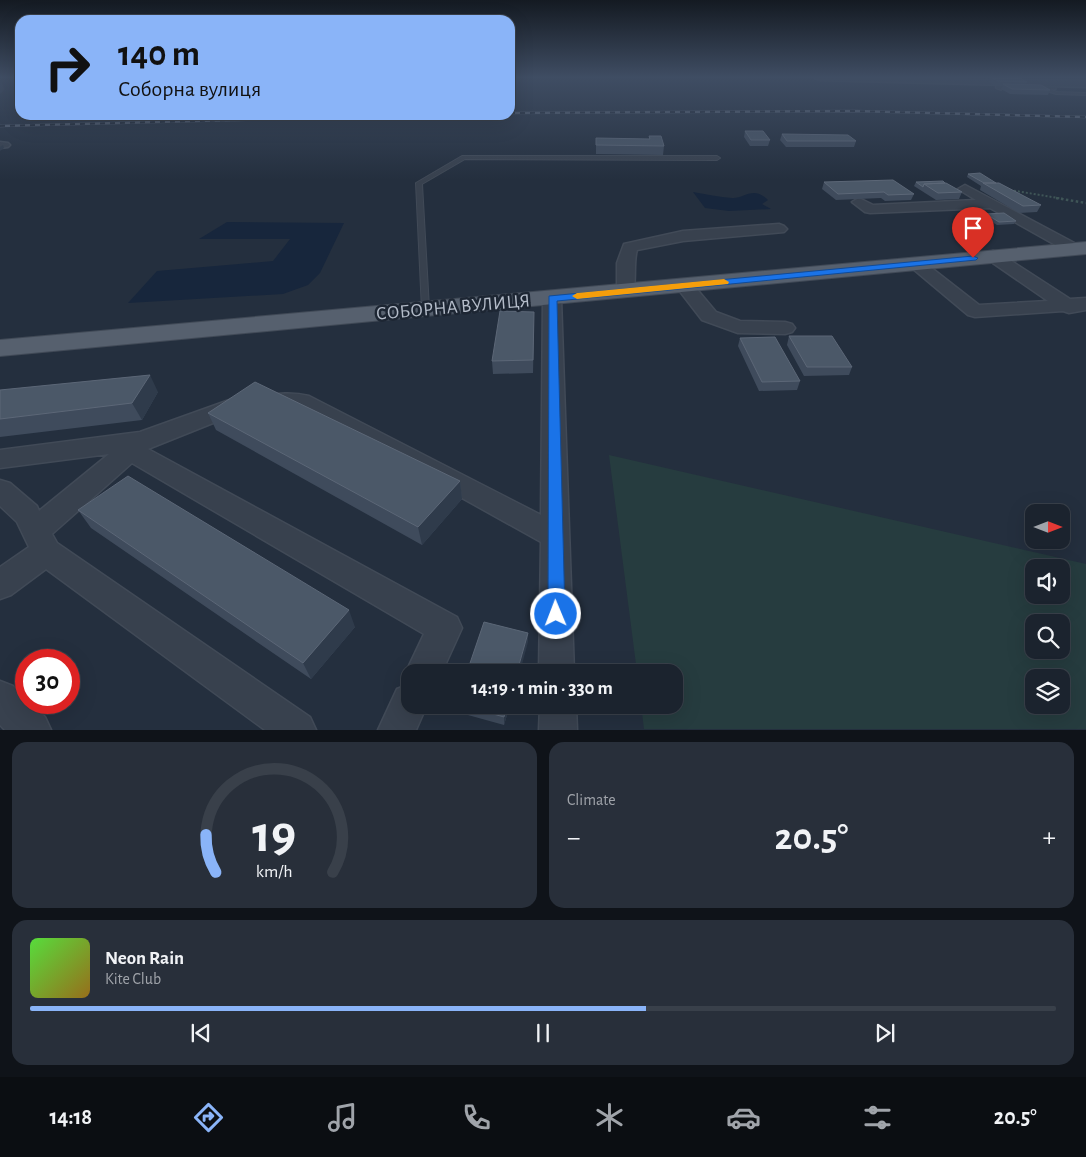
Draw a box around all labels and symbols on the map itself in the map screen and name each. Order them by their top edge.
pin [952,207,994,258]
street label: СОБОРНА ВУЛИЦЯ [375,291,531,324]
north arrow [1025,504,1070,549]
position arrow [529,587,581,639]
speed limit sign: 30 [15,649,80,714]

